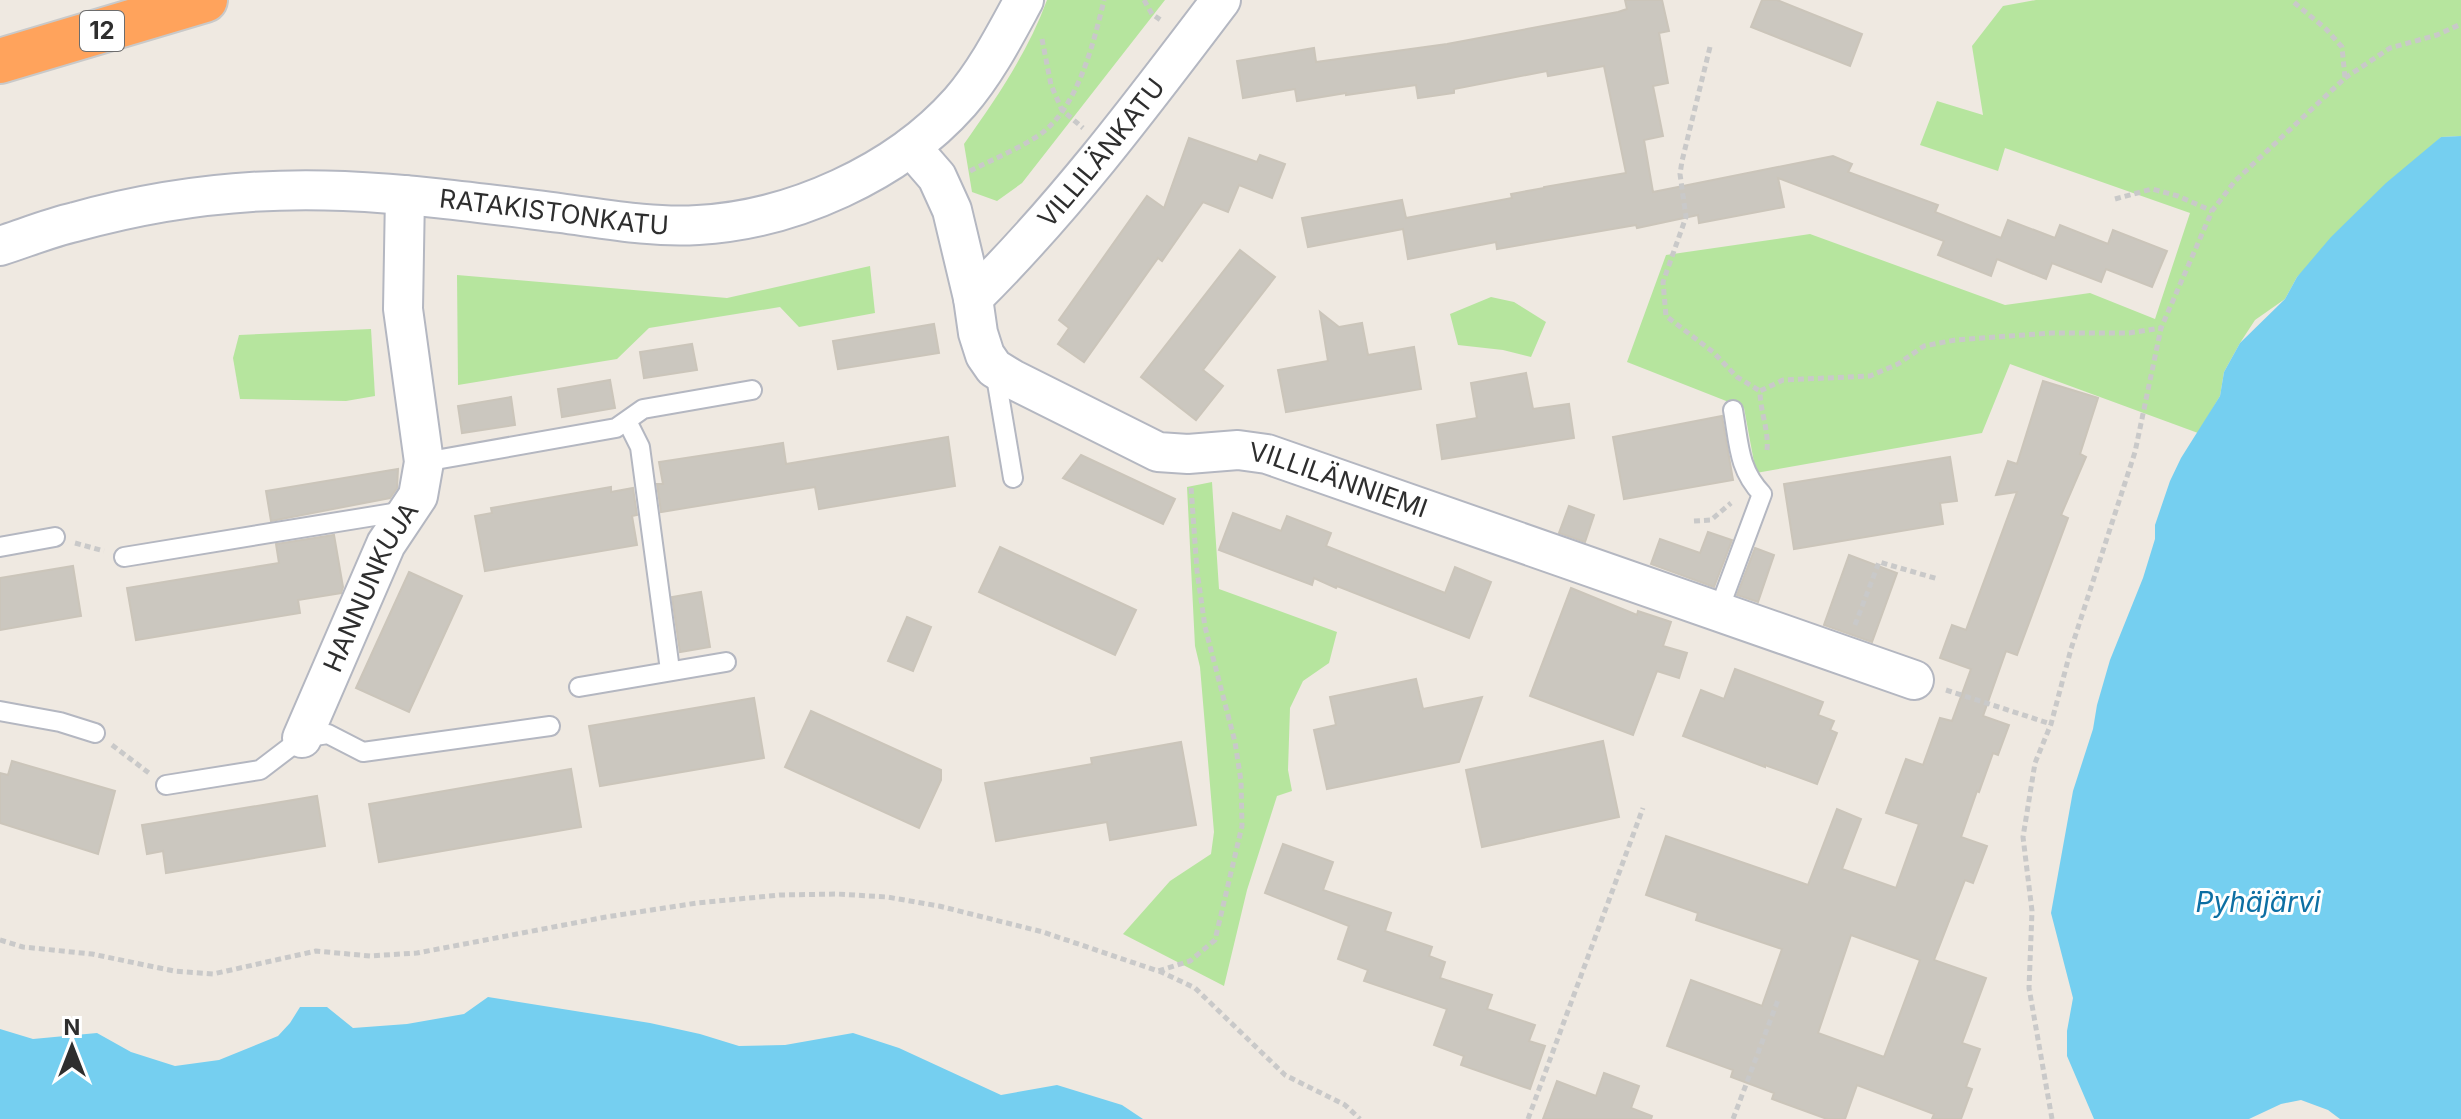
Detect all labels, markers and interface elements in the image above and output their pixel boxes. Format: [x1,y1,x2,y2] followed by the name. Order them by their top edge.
[80,11,124,51] road number: 12
[1031,72,1171,233] street label: VILLILÄNKATU
[438,182,670,241] street label: RATAKISTONKATU
[1247,436,1431,524] street label: VILLILÄNNIEMI
[317,496,425,676] street label: HANNUNKUJA
[2196,885,2322,919] water label: Pyhäjärvi
[32,1007,112,1087] north arrow
[64,1014,80,1040] text: N

